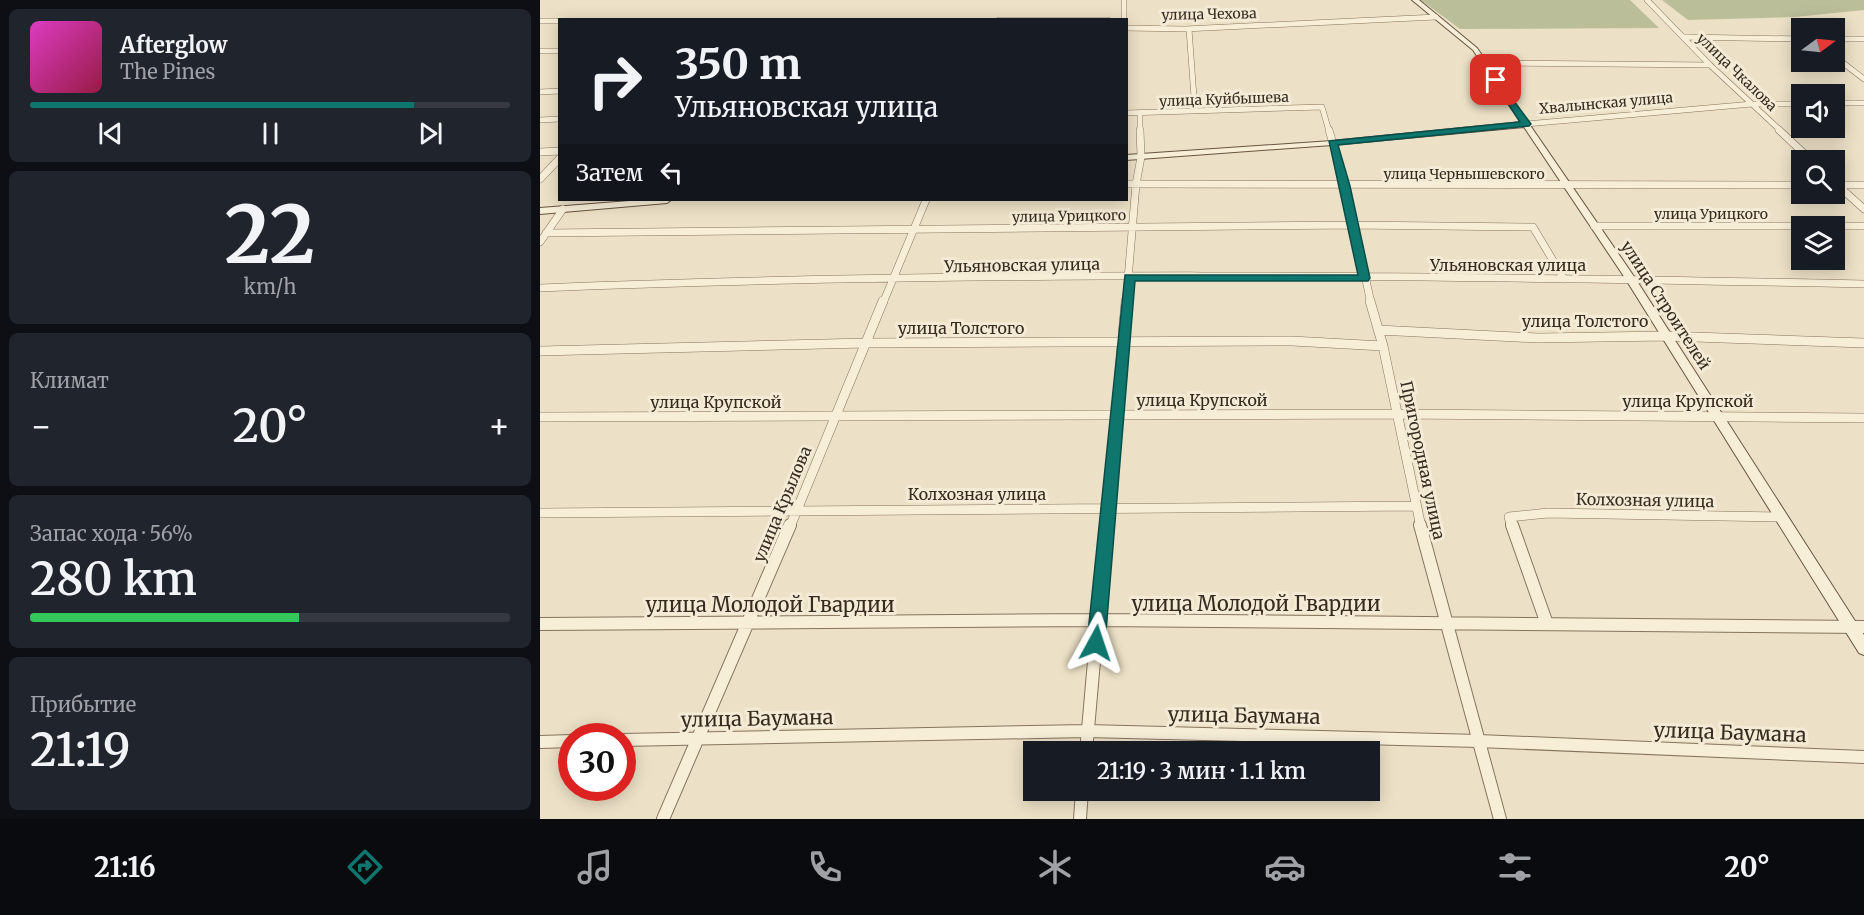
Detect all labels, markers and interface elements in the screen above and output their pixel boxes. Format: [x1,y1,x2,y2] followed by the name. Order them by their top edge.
[1161,4,1257,24] street label: улица Чехова
[1791,18,1845,72] north arrow
[1791,18,1845,270] map controls
[1693,29,1781,115] street label: улица Чкалова
[120,31,227,59] text: Afterglow
[675,38,801,90] text: 350 m
[576,42,654,120] icon: right
[1470,54,1521,105] pin
[120,59,215,84] text: The Pines
[1479,63,1512,96] icon: arrive
[1791,84,1845,138] button: sound
[1159,88,1290,110] street label: улица Куйбышева
[1538,88,1674,118] street label: Хвалынская улица
[675,90,938,124] text: Ульяновская улица
[94,117,127,150] icon: previous
[254,117,287,150] icon: pause
[414,117,447,150] icon: next
[1791,150,1845,204] button: search
[655,156,688,189] icon: left
[576,159,643,187] text: Затем
[1383,165,1545,183] street label: улица Чернышевского
[225,186,315,284] text: 22
[1654,205,1768,223] street label: улица Урицкого
[1012,206,1126,226] street label: улица Урицкого
[1791,216,1845,270] button: layers
[1617,237,1715,373] street label: улица Строителей
[943,254,1101,276] street label: Ульяновская улица
[1429,255,1586,275] street label: Ульяновская улица
[244,274,296,299] text: km/h
[1522,311,1648,331] street label: улица Толстого
[898,318,1024,338] street label: улица Толстого
[30,368,109,393] text: Климат
[1396,379,1450,542] street label: Пригородная улица
[1136,390,1268,410] street label: улица Крупской
[1622,391,1754,411] street label: улица Крупской
[650,392,782,412] street label: улица Крупской
[232,398,308,454] text: 20°
[30,406,52,447] text: −
[488,406,510,447] text: +
[749,443,816,565] street label: улица Крылова
[908,484,1047,504] street label: Колхозная улица
[1576,489,1715,511] street label: Колхозная улица
[30,521,193,546] text: Запас хода · 56%
[30,551,197,607] text: 280 km
[1131,591,1381,616] street label: улица Молодой Гвардии
[645,592,895,617] street label: улица Молодой Гвардии
[1064,611,1128,675] position arrow
[30,692,136,717] text: Прибытие
[1167,701,1321,729] street label: улица Баумана
[680,704,834,732] street label: улица Баумана
[1653,717,1807,747] street label: улица Баумана
[30,722,130,778] text: 21:19
[558,723,636,801] speed limit sign: 30
[1097,757,1306,785] text: 21:19 · 3 мин · 1.1 km
[344,846,386,888] icon: directions
[574,846,616,888] icon: music
[804,846,846,888] icon: phone
[1034,846,1076,888] icon: climate
[1264,846,1306,888] icon: car
[1494,846,1536,888] icon: filters
[94,850,156,884] text: 21:16
[1724,850,1770,884] text: 20°

